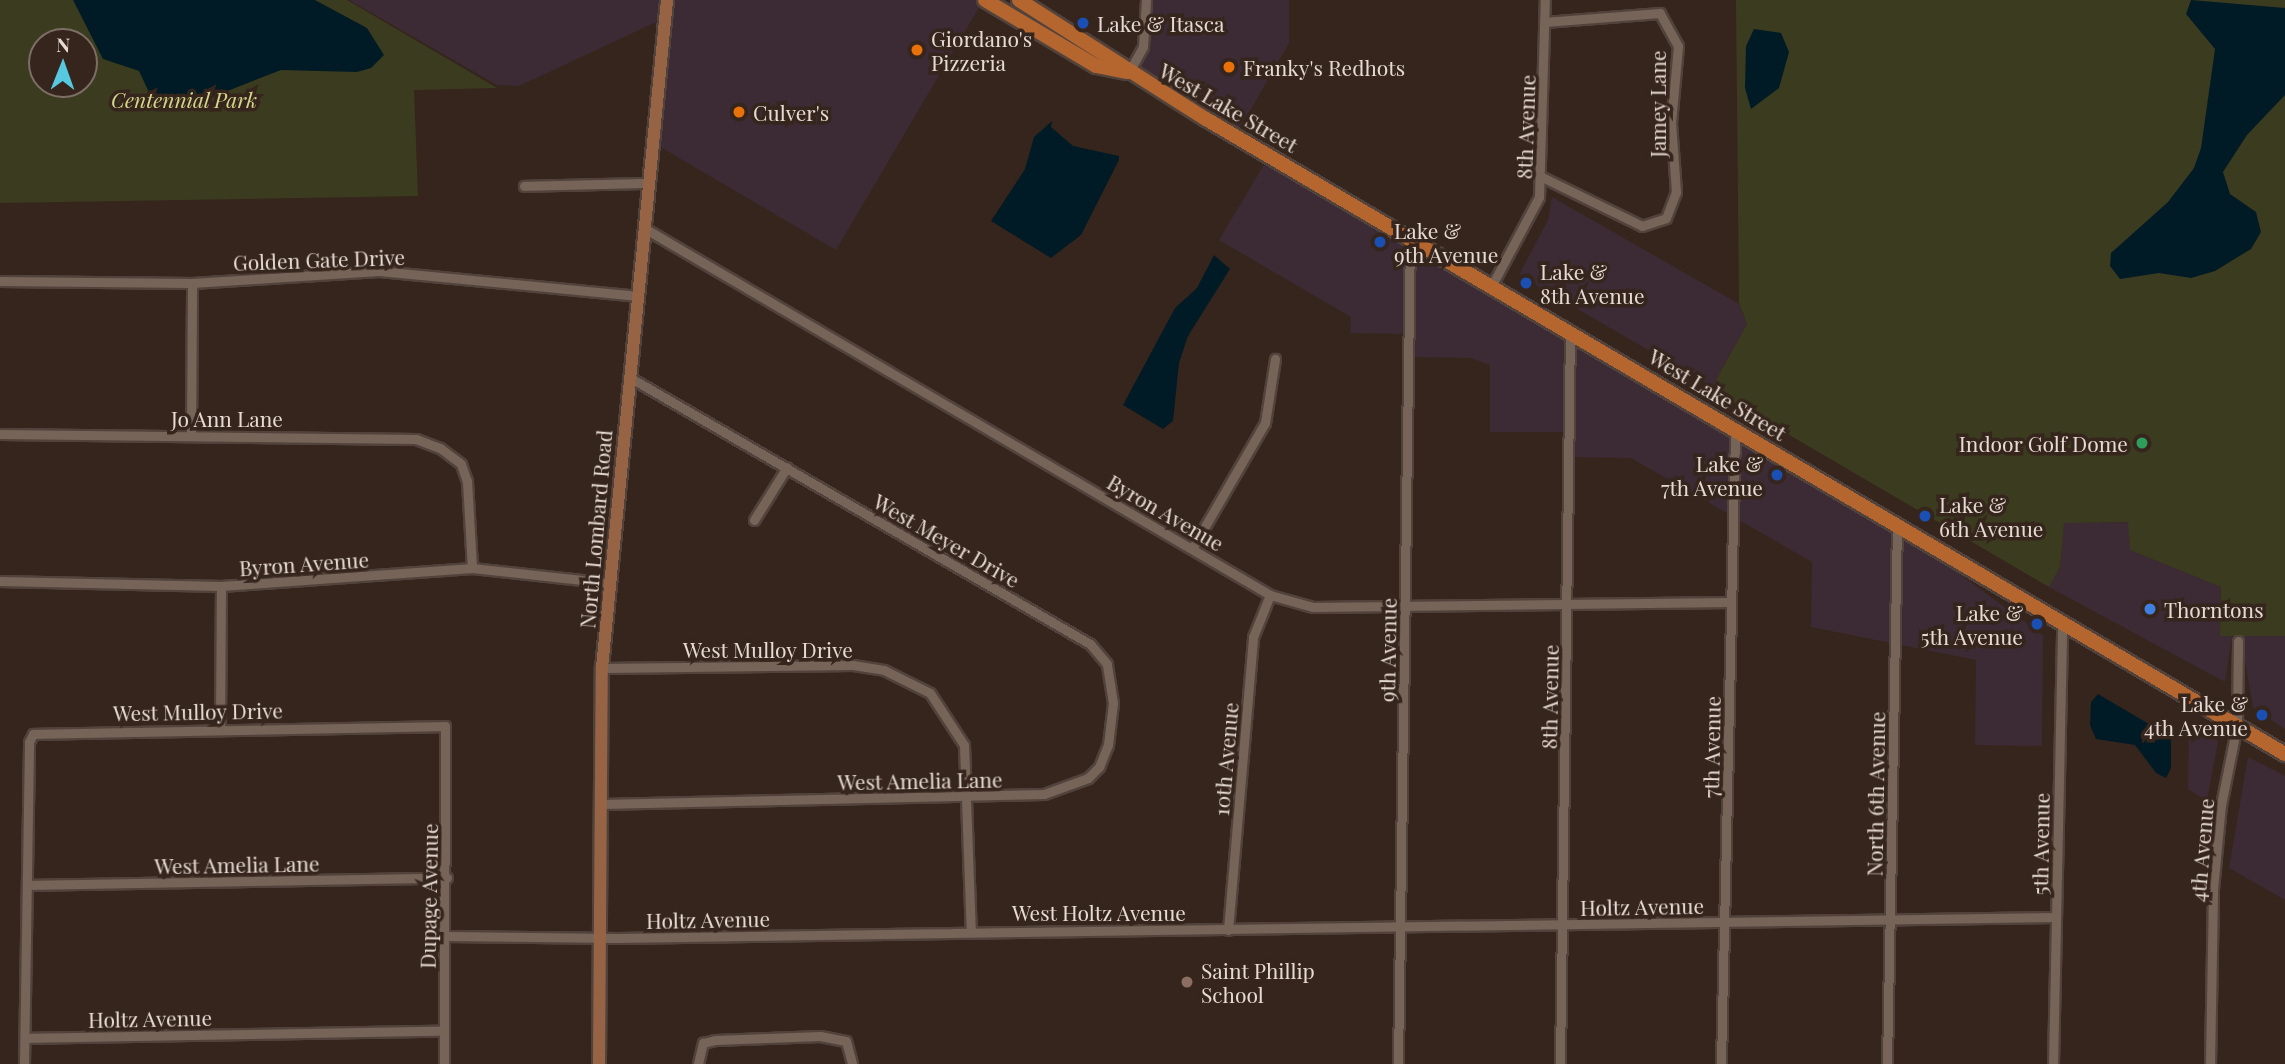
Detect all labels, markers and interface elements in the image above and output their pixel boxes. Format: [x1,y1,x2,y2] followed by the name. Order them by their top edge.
[1097,10,1224,36] place label: Lake & Itasca
[1075,15,1091,31] marker: Lake & Itasca
[931,25,1032,75] place label: Giordano's Pizzeria
[28,28,98,98] north arrow
[56,31,70,57] text: N
[909,42,925,58] marker: Giordano's Pizzeria
[1644,50,1670,158] street label: Jamey Lane
[1243,54,1405,80] place label: Franky's Redhots
[1155,57,1303,157] street label: West Lake Street
[1221,59,1237,75] marker: Franky's Redhots
[1511,74,1539,180] street label: 8th Avenue
[110,86,258,112] park label: Centennial Park
[753,99,829,125] place label: Culver's
[731,104,747,120] marker: Culver's
[1394,217,1499,267] place label: Lake & 9th Avenue
[1372,234,1388,250] marker: Lake & 9th Avenue
[232,243,406,275] street label: Golden Gate Drive
[1540,258,1645,308] place label: Lake & 8th Avenue
[1518,275,1534,291] marker: Lake & 8th Avenue
[1645,343,1791,445] street label: West Lake Street
[171,405,283,431] street label: Jo Ann Lane
[574,429,616,629] street label: North Lombard Road
[1958,430,2128,456] place label: Indoor Golf Dome
[2134,435,2150,451] marker: Indoor Golf Dome
[1660,450,1763,500] place label: Lake & 7th Avenue
[1769,467,1785,483] marker: Lake & 7th Avenue
[1103,468,1229,556] street label: Byron Avenue
[869,488,1025,592] street label: West Meyer Drive
[1939,491,2044,541] place label: Lake & 6th Avenue
[1917,508,1933,524] marker: Lake & 6th Avenue
[238,546,370,580] street label: Byron Avenue
[2164,596,2264,622] place label: Thorntons
[1373,597,1401,703] street label: 9th Avenue
[1920,599,2023,649] place label: Lake & 5th Avenue
[2142,601,2158,617] marker: Thorntons
[2029,616,2045,632] marker: Lake & 5th Avenue
[683,636,853,662] street label: West Mulloy Drive
[1535,644,1563,750] street label: 8th Avenue
[2143,690,2248,740] place label: Lake & 4th Avenue
[1698,695,1724,799] street label: 7th Avenue
[112,697,284,725] street label: West Mulloy Drive
[1207,701,1243,817] street label: 10th Avenue
[2254,707,2270,723] marker: Lake & 4th Avenue
[1861,711,1889,877] street label: North 6th Avenue
[837,766,1003,794] street label: West Amelia Lane
[2027,792,2053,896] street label: 5th Avenue
[2184,797,2218,903] street label: 4th Avenue
[414,823,442,969] street label: Dupage Avenue
[154,850,320,878] street label: West Amelia Lane
[1579,892,1705,920] street label: Holtz Avenue
[1011,899,1187,925] street label: West Holtz Avenue
[645,905,771,933] street label: Holtz Avenue
[1201,957,1315,1007] place label: Saint Phillip School
[1179,974,1195,990] marker: Saint Phillip School
[87,1004,213,1032] street label: Holtz Avenue

